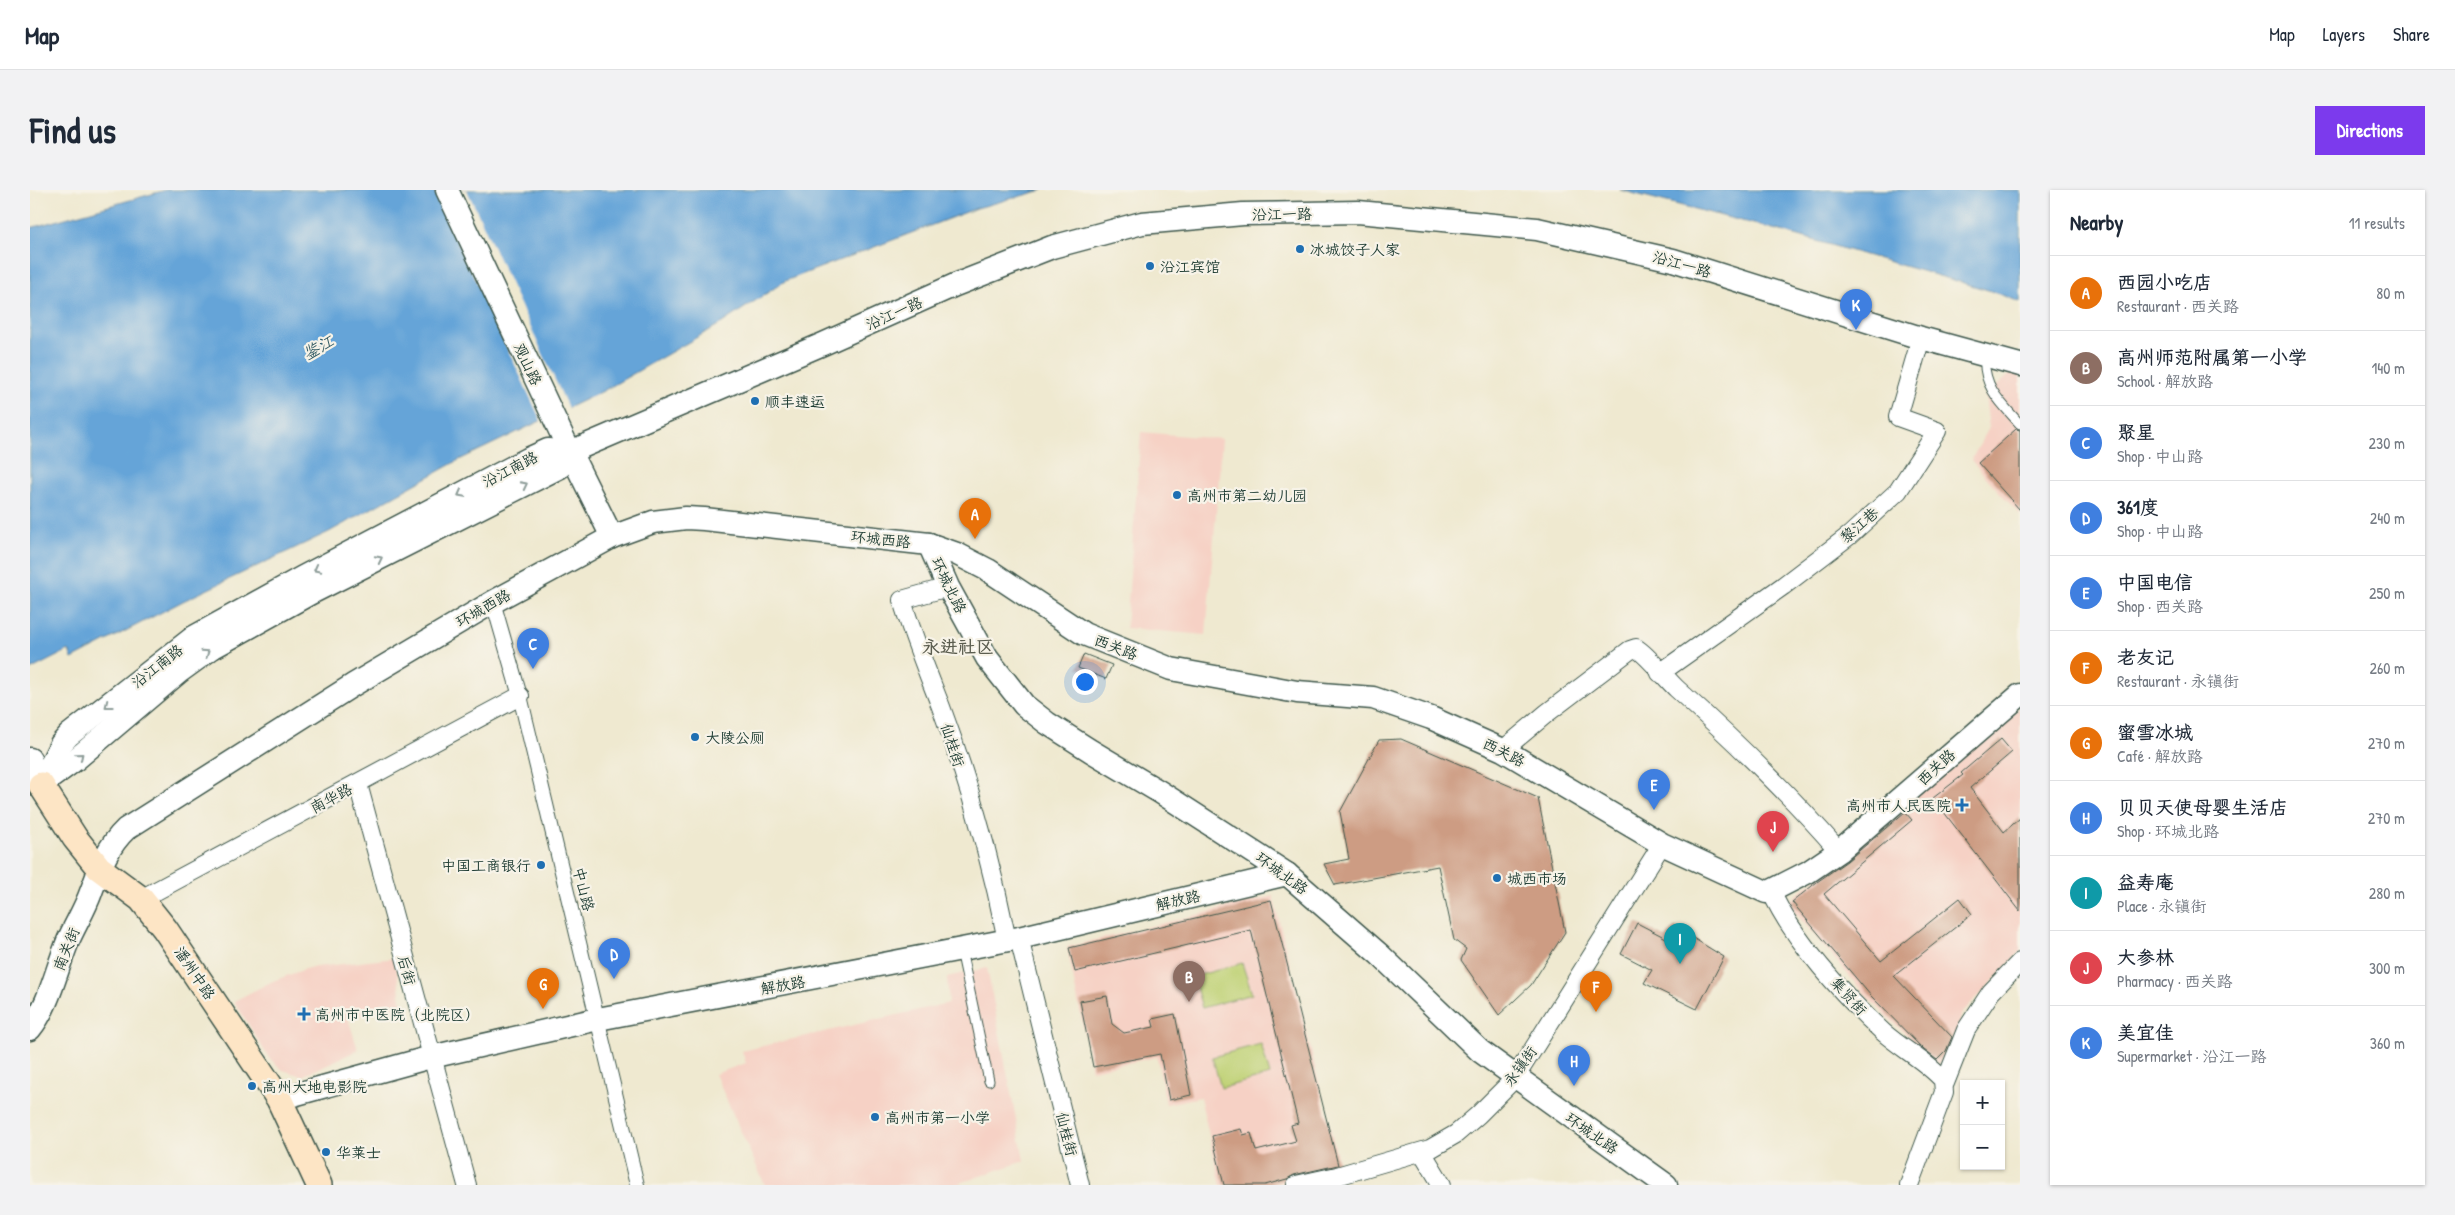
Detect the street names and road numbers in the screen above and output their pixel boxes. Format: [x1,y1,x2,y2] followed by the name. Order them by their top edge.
[1252,203,1312,225] street label: 沿江一路
[1650,246,1714,282] street label: 沿江一路
[862,291,926,335] street label: 沿江一路
[509,339,547,389] street label: 观山路
[478,446,542,492] street label: 沿江南路
[1835,502,1883,548] street label: 黎江巷
[850,525,912,553] street label: 环城西路
[926,553,972,617] street label: 环城北路
[452,584,514,632] street label: 环城西路
[1091,629,1141,665] street label: 西关路
[127,639,187,693] street label: 沿江南路
[936,720,970,770] street label: 仙桂街
[1479,732,1529,772] street label: 西关路
[1912,744,1960,790] street label: 西关路
[306,778,356,818] street label: 南华路
[1252,847,1312,899] street label: 环城北路
[568,865,600,913] street label: 中山路
[1154,885,1202,915] street label: 解放路
[48,924,84,974] street label: 南关街
[170,942,220,1004] street label: 潘州中路
[393,953,421,987] street label: 后街
[759,971,807,999] street label: 解放路
[1826,972,1872,1020] street label: 集贤街
[1498,1042,1542,1090] street label: 永镇街
[1561,1107,1623,1159] street label: 环城北路
[1051,1110,1083,1158] street label: 仙桂街

